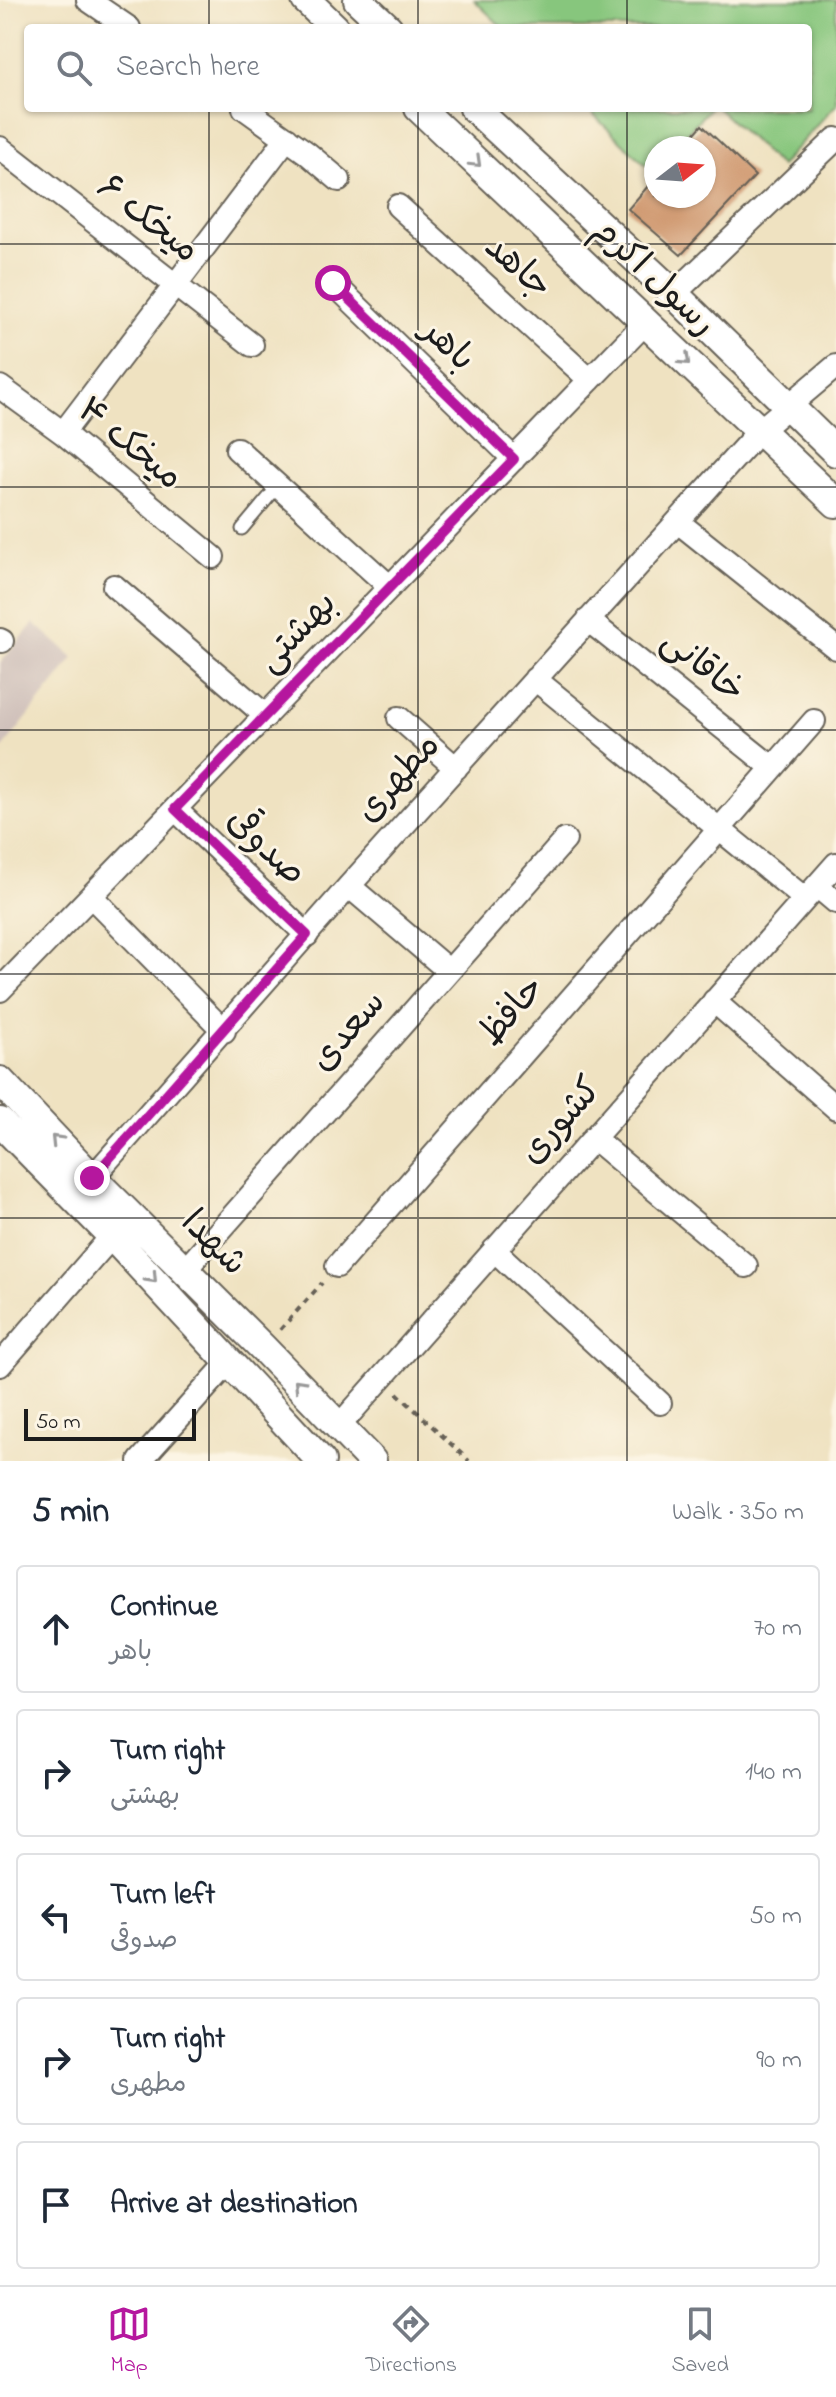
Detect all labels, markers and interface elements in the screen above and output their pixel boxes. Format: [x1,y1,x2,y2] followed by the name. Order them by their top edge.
[24,24,812,112] search box
[52,46,96,90] icon: search
[116,46,260,90] text: Search here
[644,136,716,208] north arrow
[466,152,481,166] one-way arrow
[84,163,210,277] street label: میخک ۶
[579,206,727,350] street label: رسول اکرم
[471,223,563,313] street label: جاهد
[315,265,351,301] route start
[405,305,486,385] street label: باهر
[675,350,690,364] one-way arrow
[64,386,194,504] street label: میخک ۴
[245,580,351,686] street label: بهشتی
[648,617,756,717] street label: خاقانی
[344,722,454,836] street label: مطهری
[213,796,317,900] street label: صدوقی
[467,965,559,1059] street label: حافظ
[298,979,400,1085] street label: سعدی
[508,1066,616,1178] street label: کشوری
[51,1135,66,1149] one-way arrow
[74,1160,110,1196] route end
[167,1198,259,1290] street label: شهدا
[142,1269,156,1284] one-way arrow
[293,1379,308,1393] one-way arrow
[24,1405,196,1441] scale bar
[36,1407,81,1439] text: 50 m
[32,1488,109,1538] text: 5 min
[672,1494,804,1532] text: Walk · 350 m
[110,1586,218,1630] text: Continue
[34,1607,78,1651] icon: ahead
[753,1610,802,1648] text: 70 m
[110,1634,152,1672] text: باهر
[110,1730,225,1774] text: Turn right
[34,1751,78,1795] icon: right
[745,1754,802,1792] text: 140 m
[110,1778,180,1816] text: بهشتی
[110,1874,215,1918] text: Turn left
[34,1895,78,1939] icon: left
[749,1898,802,1936] text: 50 m
[110,1922,178,1960] text: صدوقی
[110,2018,225,2062] text: Turn right
[34,2039,78,2083] icon: right
[756,2042,802,2080] text: 90 m
[110,2066,186,2104] text: مطهری
[34,2183,78,2227] icon: arrive
[110,2183,358,2227] text: Arrive at destination
[107,2302,151,2382] tab: Map
[366,2302,457,2382] tab: Directions
[671,2302,729,2382] tab: Saved

